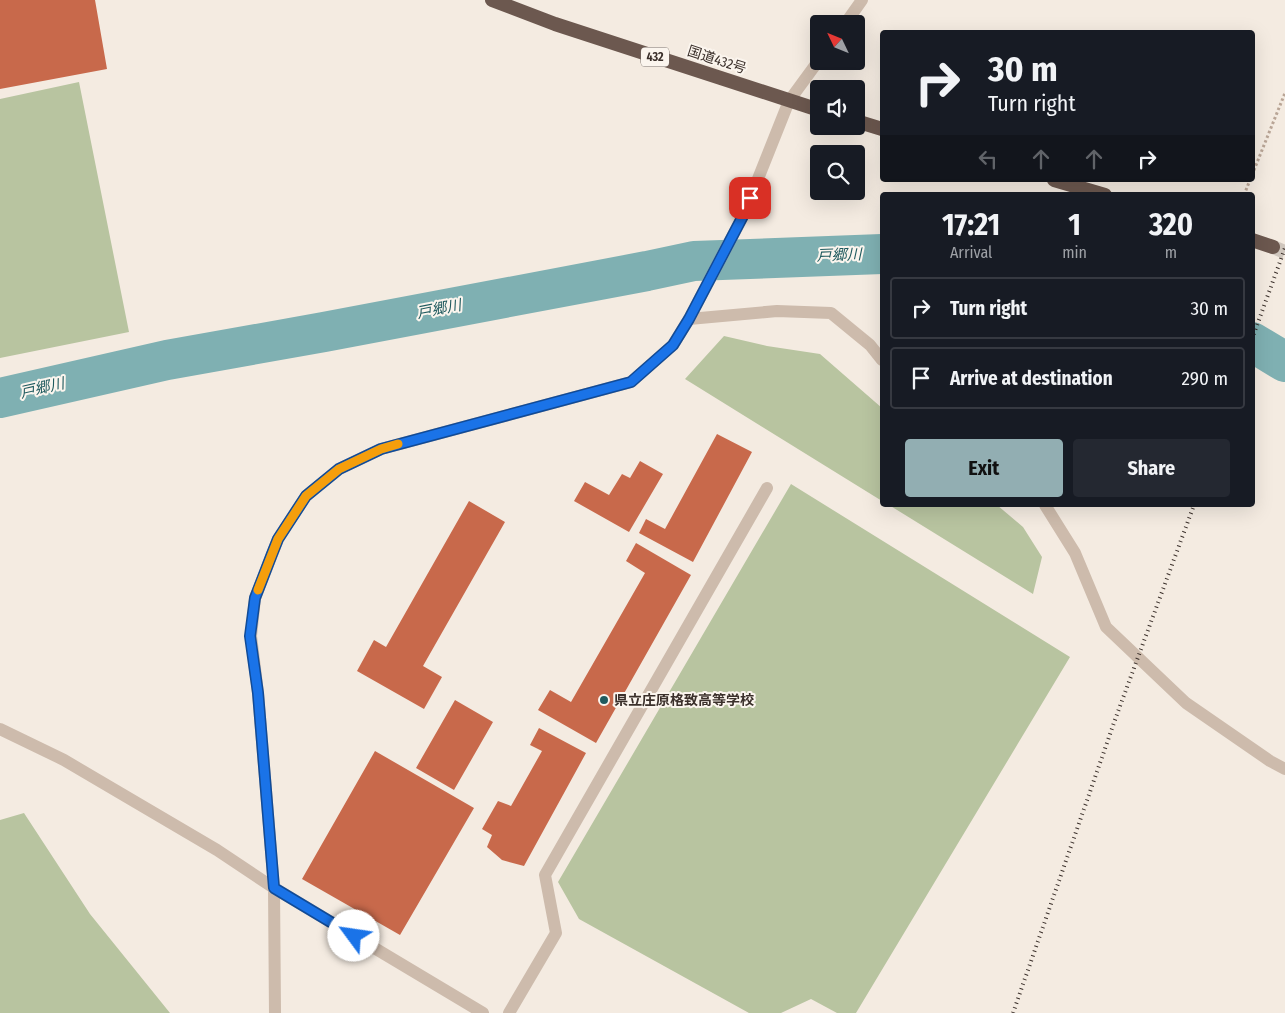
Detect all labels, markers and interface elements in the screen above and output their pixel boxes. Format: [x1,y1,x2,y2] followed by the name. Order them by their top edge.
[810,15,865,70] north arrow
[810,15,865,200] map controls
[685,42,749,78] street label: 国道432号
[641,48,669,66] road number: 432
[988,48,1058,90] text: 30 m
[905,50,970,115] icon: right
[810,80,865,135] button: sound
[988,90,1076,117] text: Turn right
[810,145,865,200] button: search
[974,145,1002,173] icon: left
[1027,145,1055,173] icon: ahead
[1080,145,1108,173] icon: ahead
[1133,145,1161,173] icon: right
[729,177,771,219] pin
[736,184,764,212] icon: arrive
[942,207,1000,243] text: 17:21
[1068,207,1081,243] text: 1
[1149,207,1193,243] text: 320
[950,243,992,262] text: Arrival
[1062,243,1087,262] text: min
[1165,243,1177,262] text: m
[816,245,864,265] water label: 戸郷川
[907,294,935,322] icon: right
[415,295,465,322] water label: 戸郷川
[950,297,1027,320] text: Turn right
[1190,297,1228,320] text: 30 m
[907,364,935,392] icon: arrive
[950,367,1113,390] text: Arrive at destination
[1182,367,1228,390] text: 290 m
[18,374,68,402] water label: 戸郷川
[905,439,1063,497] button: Exit
[1073,439,1230,497] button: Share
[614,692,754,709] place label: 県立庄原格致高等学校
[598,694,610,706] marker: 県立庄原格致高等学校
[327,909,379,961] position arrow

